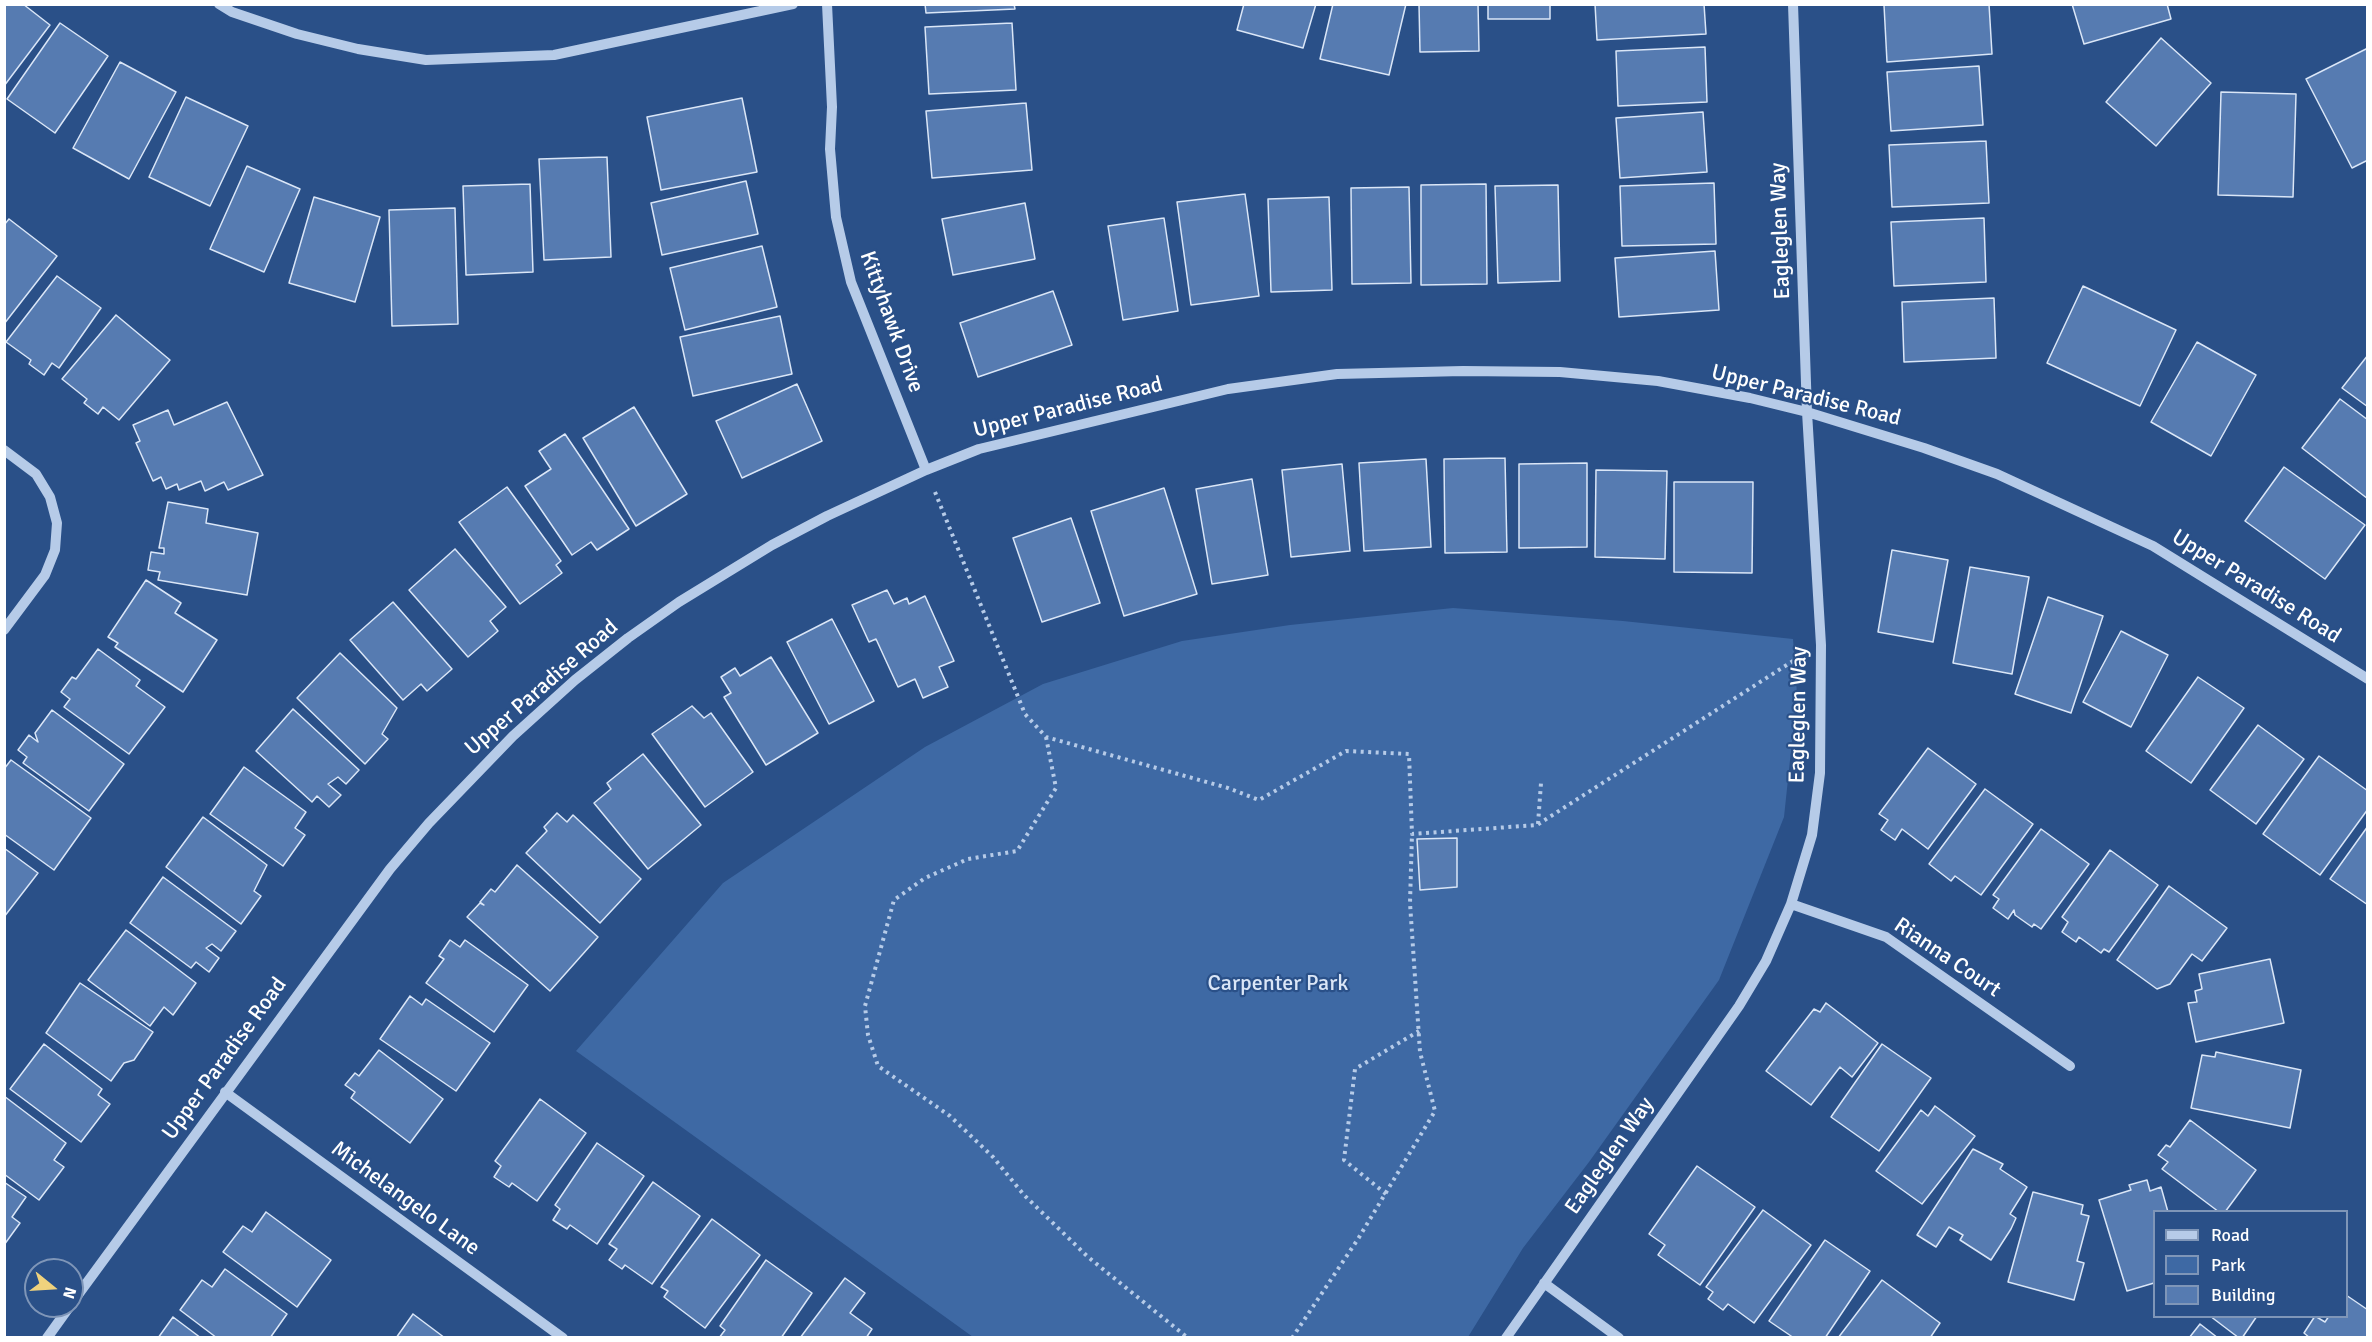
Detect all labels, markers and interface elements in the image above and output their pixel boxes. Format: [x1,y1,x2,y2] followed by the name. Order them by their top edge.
[1765,162,1797,300] street label: Eagleglen Way
[853,248,929,396] street label: Kittyhawk Drive
[1709,360,1903,432] street label: Upper Paradise Road
[971,372,1165,444] street label: Upper Paradise Road
[2167,524,2345,650] street label: Upper Paradise Road
[460,614,624,762] street label: Upper Paradise Road
[1785,646,1813,784] street label: Eagleglen Way
[1889,913,2005,1003] street label: Rianna Court
[1208,971,1348,997] park label: Carpenter Park
[157,973,293,1145] street label: Upper Paradise Road
[1560,1092,1660,1220] street label: Eagleglen Way
[326,1136,484,1262] street label: Michelangelo Lane
[2153,1210,2348,1318] legend
[2211,1224,2250,1246] text: Road
[2211,1254,2246,1276] text: Park
[24,1258,84,1318] north arrow
[2211,1284,2275,1306] text: Building
[58,1285,80,1301] text: N

